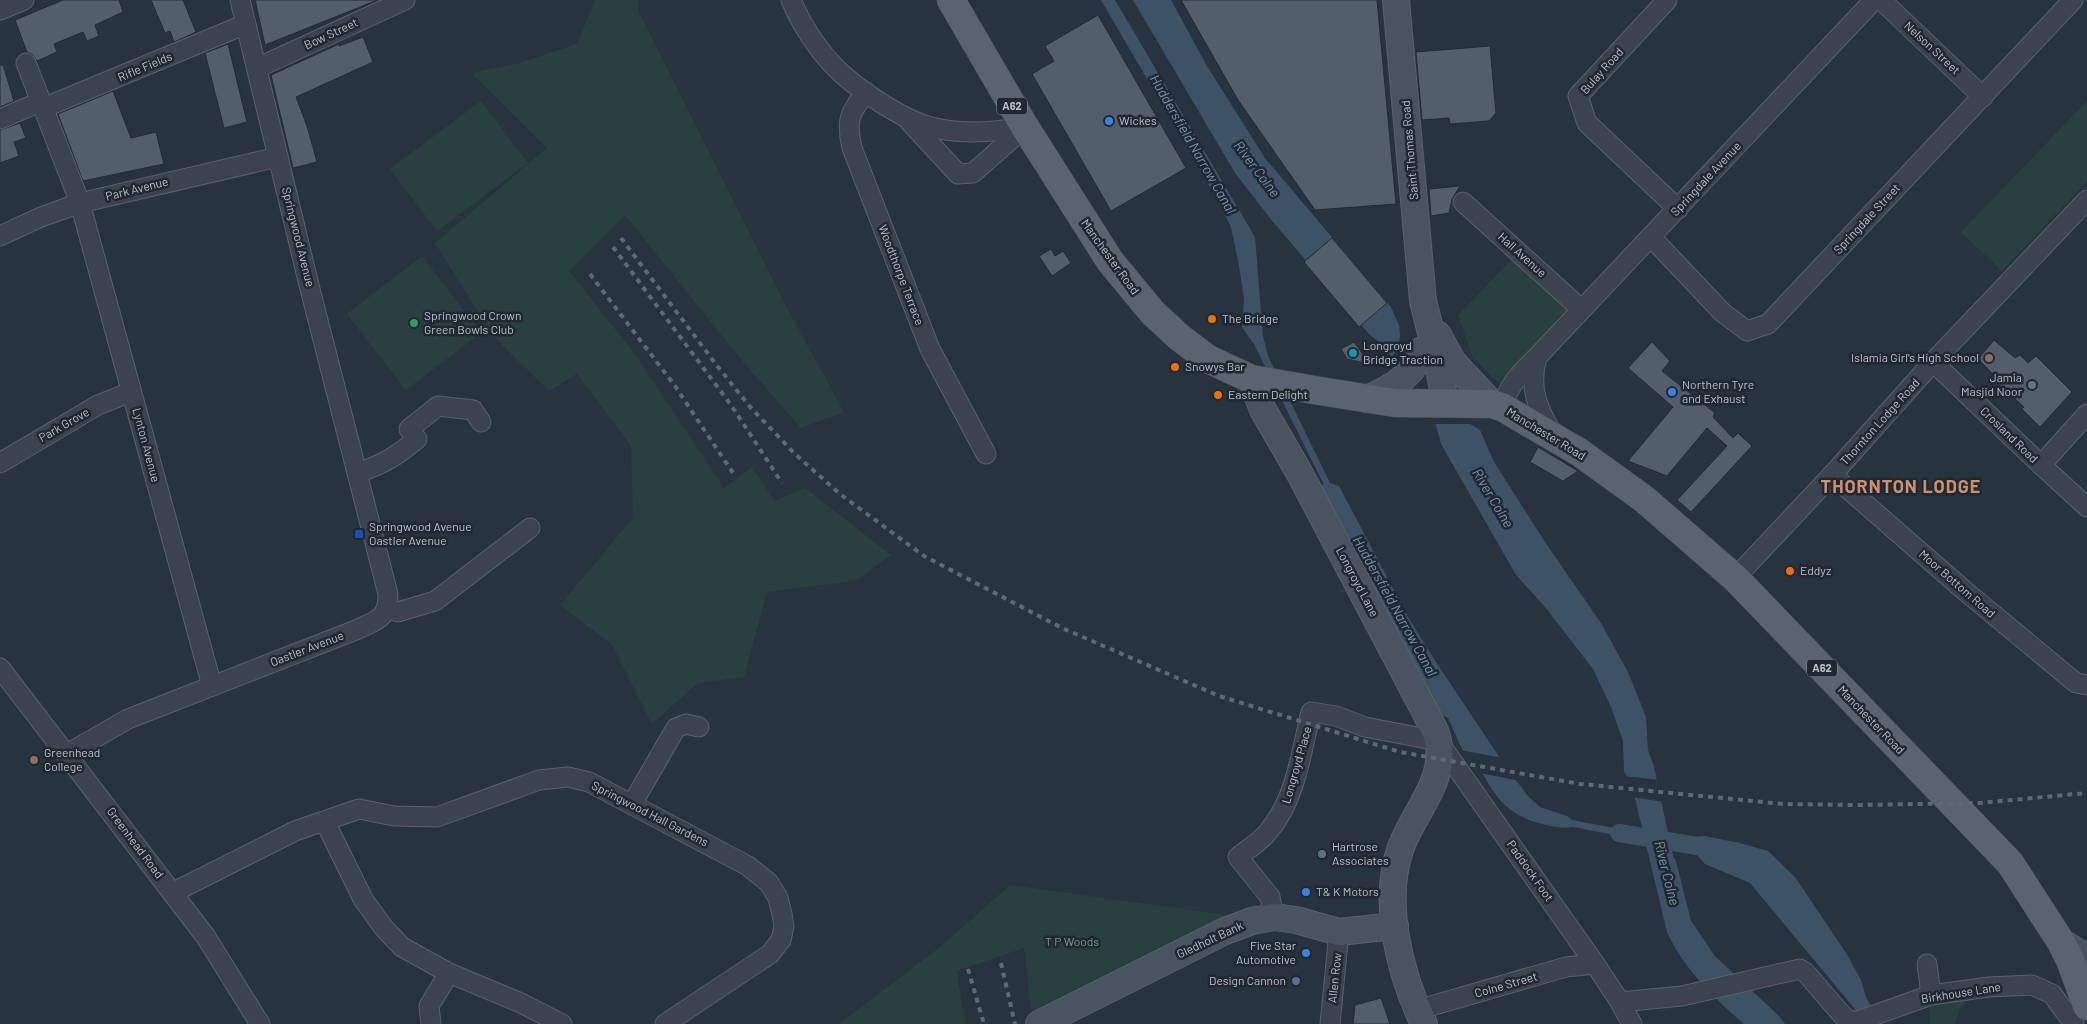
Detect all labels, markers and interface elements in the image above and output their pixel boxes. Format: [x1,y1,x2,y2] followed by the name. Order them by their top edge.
[301,15,360,52] street label: Bow Street
[1902,18,1963,77] street label: Nelson Street
[1577,44,1626,96] street label: Bulay Road
[115,48,174,84] street label: Rifle Fields
[1147,71,1240,216] water label: Huddersfield Narrow Canal
[997,98,1027,114] road number: A62
[1398,100,1420,200] street label: Saint Thomas Road
[1119,113,1157,127] place label: Wickes
[1103,115,1115,127] marker: Wickes
[1231,137,1284,200] water label: River Colne
[1667,138,1743,218] street label: Springdale Avenue
[104,173,170,203] street label: Park Avenue
[1830,180,1902,256] street label: Springdale Street
[280,185,318,288] street label: Springwood Avenue
[1079,216,1143,297] street label: Manchester Road
[876,222,928,327] street label: Woodthorpe Terrace
[1496,229,1550,280] street label: Hall Avenue
[424,308,521,336] place label: Springwood Crown Green Bowls Club
[1222,311,1278,325] place label: The Bridge
[1206,313,1218,325] marker: The Bridge
[408,317,420,329] marker: Springwood Crown Green Bowls Club
[1363,338,1443,366] place label: Longroyd Bridge Traction
[1347,347,1359,359] marker: Longroyd Bridge Traction
[1851,350,1979,364] place label: Islamia Girl's High School
[1983,352,1995,364] marker: Islamia Girl's High School
[1185,359,1245,373] place label: Snowys Bar
[1169,361,1181,373] marker: Snowys Bar
[1961,370,2023,398] place label: Jamia Masjid Noor
[1837,375,1922,468] street label: Thornton Lodge Road
[1682,377,1754,405] place label: Northern Tyre and Exhaust
[2026,379,2038,391] marker: Jamia Masjid Noor
[1666,386,1678,398] marker: Northern Tyre and Exhaust
[1228,387,1308,401] place label: Eastern Delight
[1212,389,1224,401] marker: Eastern Delight
[1978,403,2041,465] street label: Crosland Road
[36,404,91,444] street label: Park Grove
[1504,404,1589,462] street label: Manchester Road
[130,406,164,483] street label: Lynton Avenue
[1469,465,1518,530] water label: River Colne
[1821,475,1981,497] district label: THORNTON LODGE
[369,519,472,547] place label: Springwood Avenue Oastler Avenue
[353,528,365,540] marker: Springwood Avenue Oastler Avenue
[1350,533,1441,679] water label: Huddersfield Narrow Canal
[1334,544,1382,619] street label: Longroyd Lane
[1917,546,1999,620] street label: Moor Bottom Road
[1800,563,1831,577] place label: Eddyz
[1784,565,1796,577] marker: Eddyz
[268,628,345,669] street label: Oastler Avenue
[1807,660,1837,676] road number: A62
[1836,682,1908,756] street label: Manchester Road
[1278,724,1314,805] street label: Longroyd Place
[44,745,100,773] place label: Greenhead College
[28,754,40,766] marker: Greenhead College
[590,778,711,849] street label: Springwood Hall Gardens
[105,804,167,881] street label: Greenhead Road
[1505,837,1557,904] street label: Paddock Foot
[1332,839,1389,867] place label: Hartrose Associates
[1651,839,1684,907] water label: River Colne
[1316,848,1328,860] marker: Hartrose Associates
[1316,884,1379,898] place label: T& K Motors
[1300,886,1312,898] marker: T& K Motors
[1174,918,1245,961] street label: Gledholt Bank
[1045,934,1099,948] park label: T P Woods
[1236,938,1297,966] place label: Five Star Automotive
[1300,947,1312,959] marker: Five Star Automotive
[1324,952,1344,1004] street label: Allen Row
[1473,968,1539,1000] street label: Colne Street
[1209,973,1286,987] place label: Design Cannon
[1290,975,1302,987] marker: Design Cannon
[1920,979,2002,1005] street label: Birkhouse Lane

